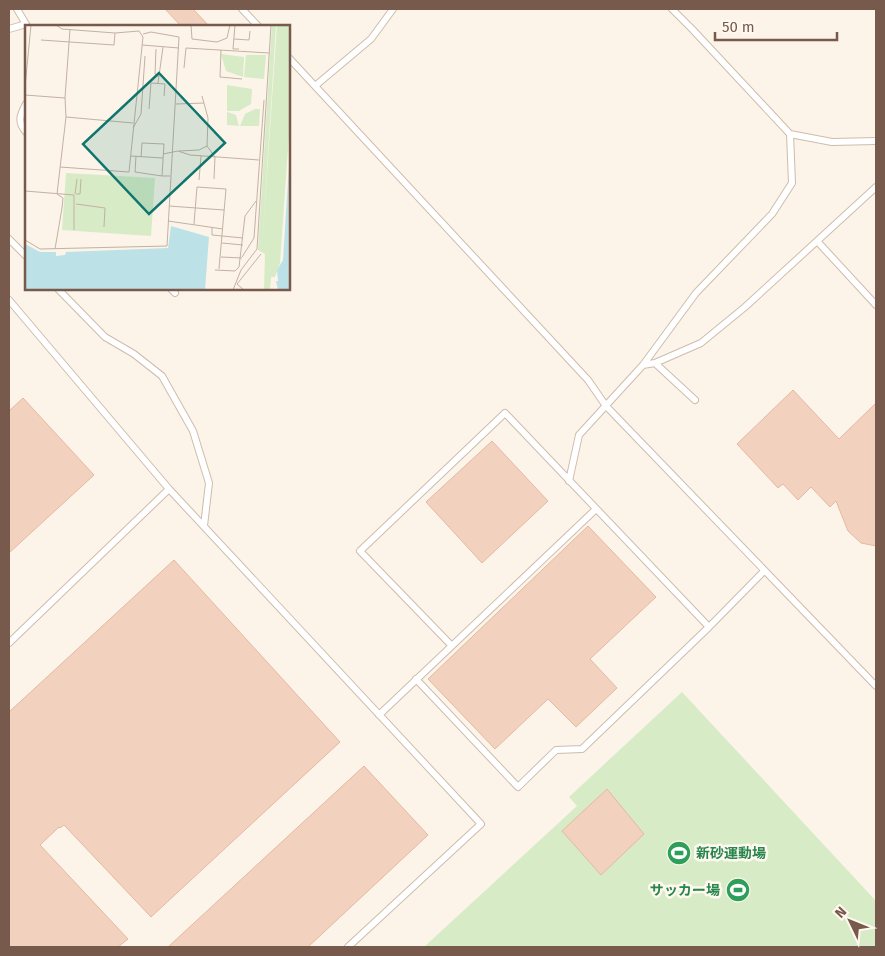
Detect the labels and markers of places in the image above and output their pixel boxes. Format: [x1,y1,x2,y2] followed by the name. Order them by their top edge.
[666,840,692,866] sports icon: 新砂運動場
[696,845,766,862] place label: 新砂運動場
[725,877,751,903] sports icon: サッカー場
[650,882,720,899] place label: サッカー場

